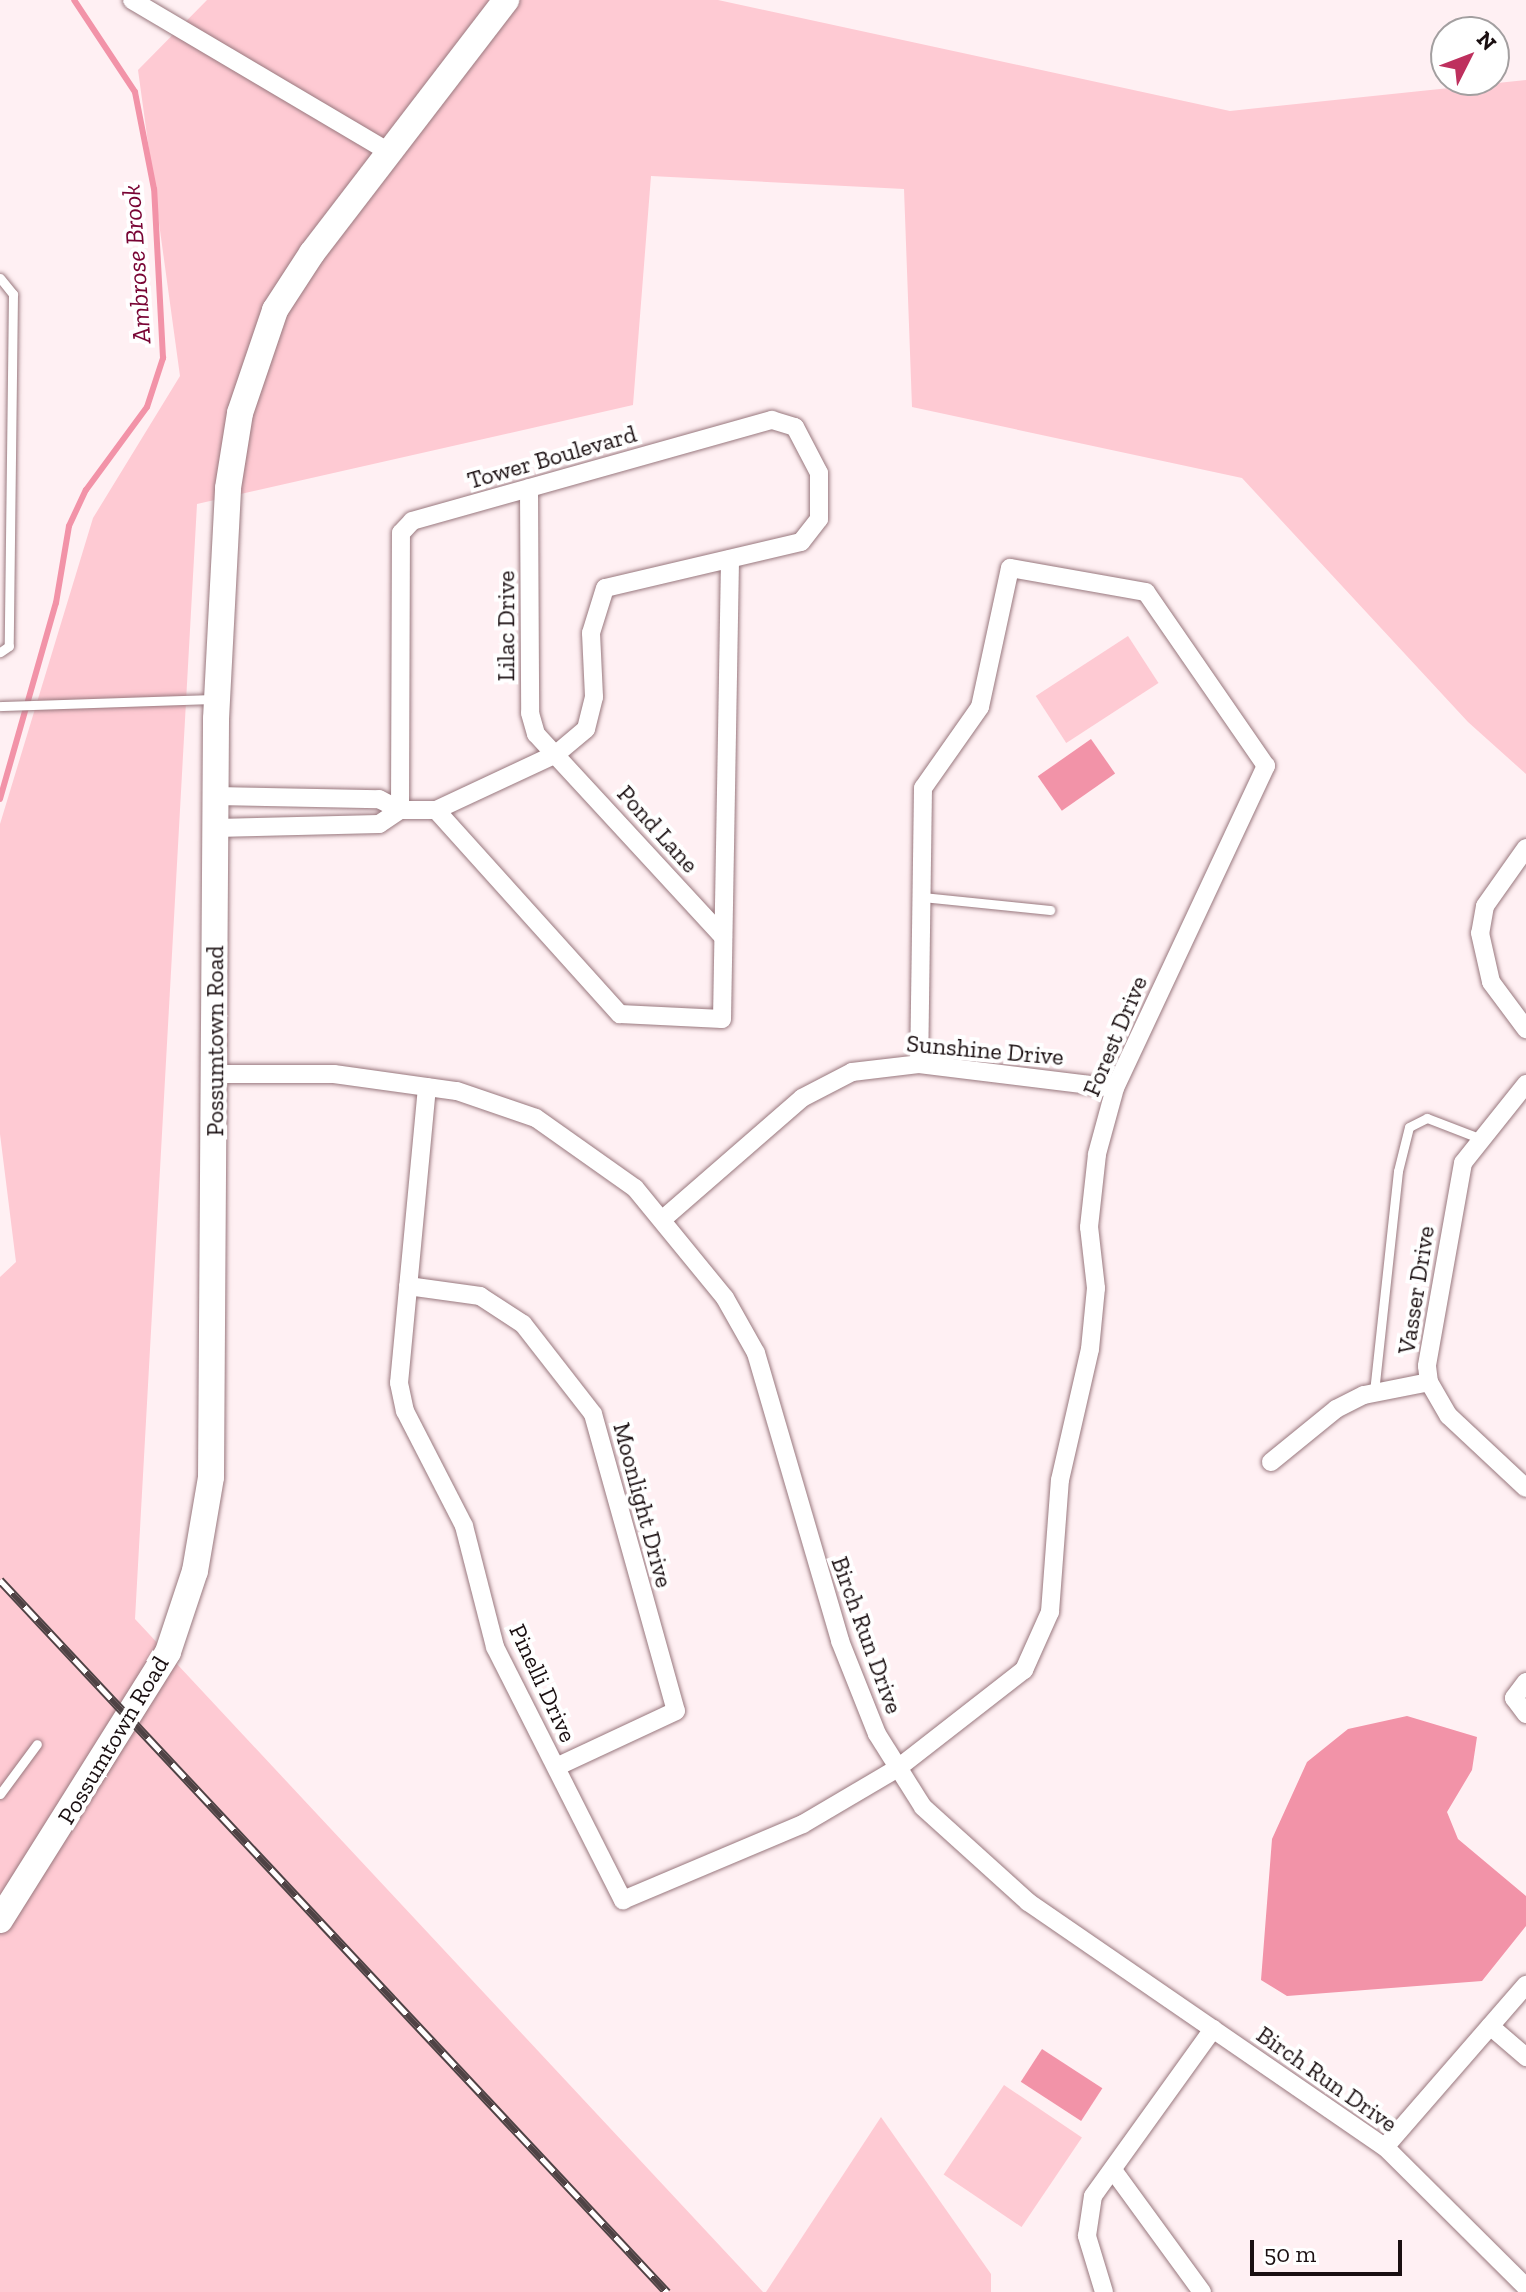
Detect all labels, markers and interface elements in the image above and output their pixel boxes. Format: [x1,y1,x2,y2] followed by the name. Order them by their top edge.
[1430,16,1510,96] north arrow
[1471,26,1502,56] text: N
[116,183,158,345] water label: Ambrose Brook
[464,419,640,495] street label: Tower Boulevard
[492,571,520,681] street label: Lilac Drive
[611,779,705,879] street label: Pond Lane
[201,946,229,1136] street label: Possumtown Road
[1077,971,1153,1101] street label: Forest Drive
[905,1029,1065,1071] street label: Sunshine Drive
[1392,1224,1440,1356] street label: Vasser Drive
[607,1419,679,1591] street label: Moonlight Drive
[825,1552,909,1718] street label: Birch Run Drive
[503,1619,583,1747] street label: Pinelli Drive
[51,1651,175,1829] street label: Possumtown Road
[1251,2020,1403,2138] street label: Birch Run Drive
[1254,2224,1406,2274] scale bar
[1264,2239,1316,2268] text: 50 m

